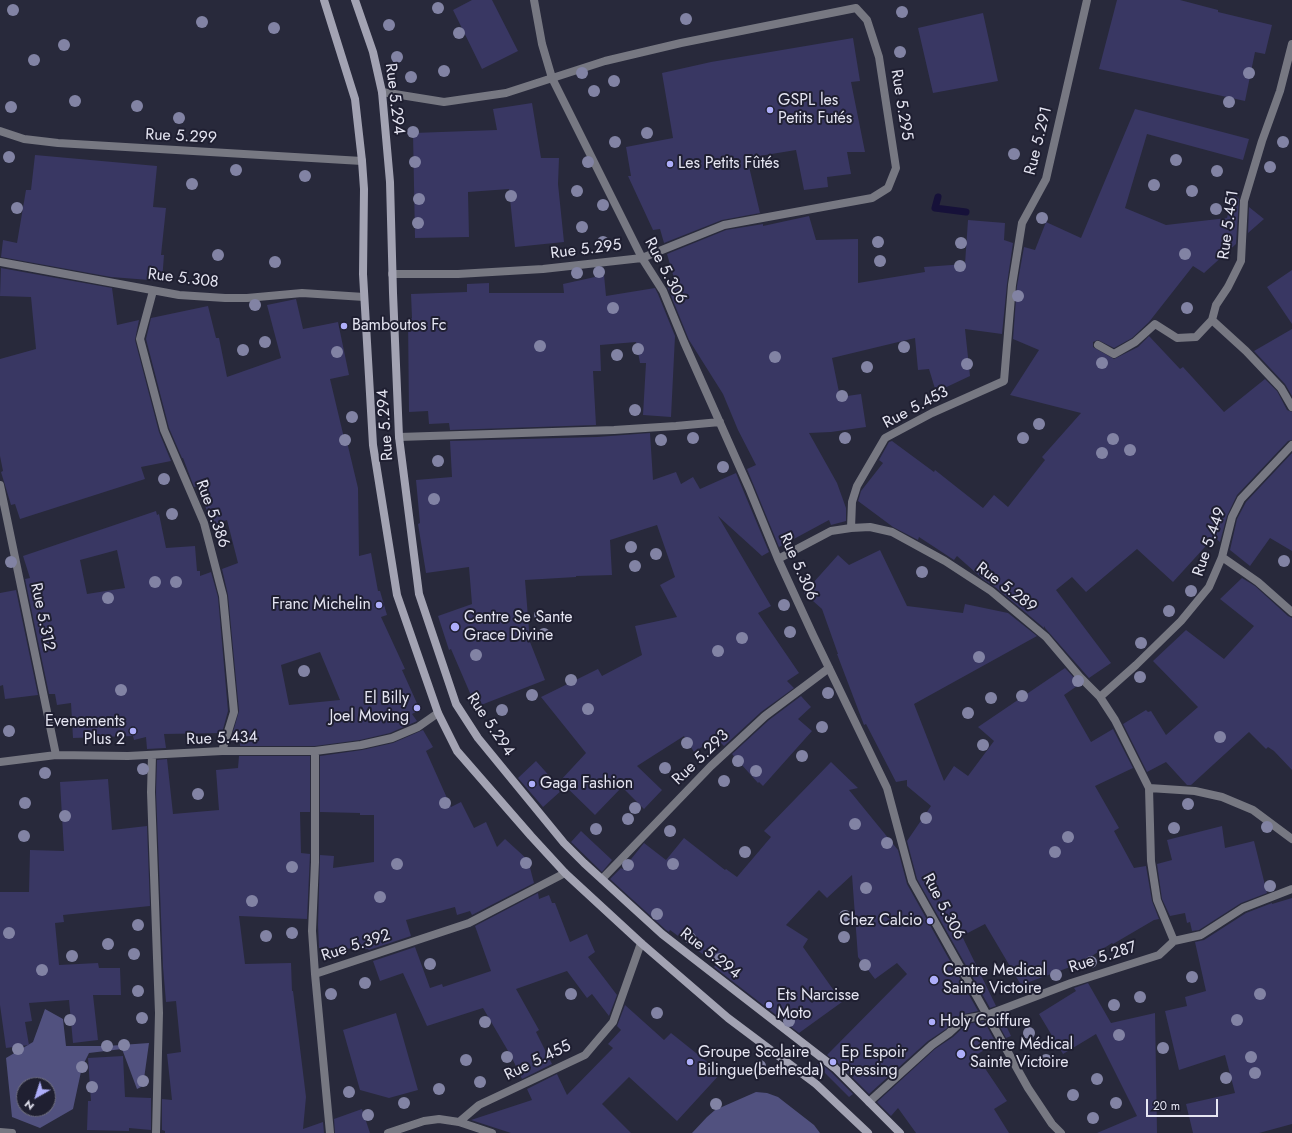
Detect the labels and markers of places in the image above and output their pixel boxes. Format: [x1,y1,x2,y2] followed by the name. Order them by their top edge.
[778,91,852,129] place label: GSPL les Petits Futés
[765,105,775,115] marker: GSPL les Petits Futés
[678,154,779,174] place label: Les Petits Fûtés
[665,159,675,169] marker: Les Petits Fûtés
[352,316,446,336] place label: Bamboutos Fc
[339,321,349,331] marker: Bamboutos Fc
[272,595,371,615] place label: Franc Michelin
[374,600,384,610] marker: Franc Michelin
[464,608,572,646] place label: Centre Se Sante Grace Divine
[449,621,461,633] marker: Centre Se Sante Grace Divine
[330,689,409,727] place label: El Billy Joel Moving
[412,703,422,713] marker: El Billy Joel Moving
[45,712,125,750] place label: Evenements Plus 2
[128,726,138,736] marker: Evenements Plus 2
[540,774,633,794] place label: Gaga Fashion
[527,779,537,789] marker: Gaga Fashion
[840,911,922,931] place label: Chez Calcio
[925,916,935,926] marker: Chez Calcio
[943,961,1046,999] place label: Centre Medical Sainte Victoire
[928,974,940,986] marker: Centre Medical Sainte Victoire
[777,986,859,1024] place label: Ets Narcisse Moto
[764,1000,774,1010] marker: Ets Narcisse Moto
[940,1012,1031,1032] place label: Holy Coiffure
[927,1017,937,1027] marker: Holy Coiffure
[970,1035,1073,1073] place label: Centre Médical Sainte Victoire
[698,1043,824,1081] place label: Groupe Scolaire Bilingue(bethesda)
[841,1043,906,1081] place label: Ep Espoir Pressing
[955,1048,967,1060] marker: Centre Médical Sainte Victoire
[685,1057,695,1067] marker: Groupe Scolaire Bilingue(bethesda)
[828,1057,838,1067] marker: Ep Espoir Pressing

